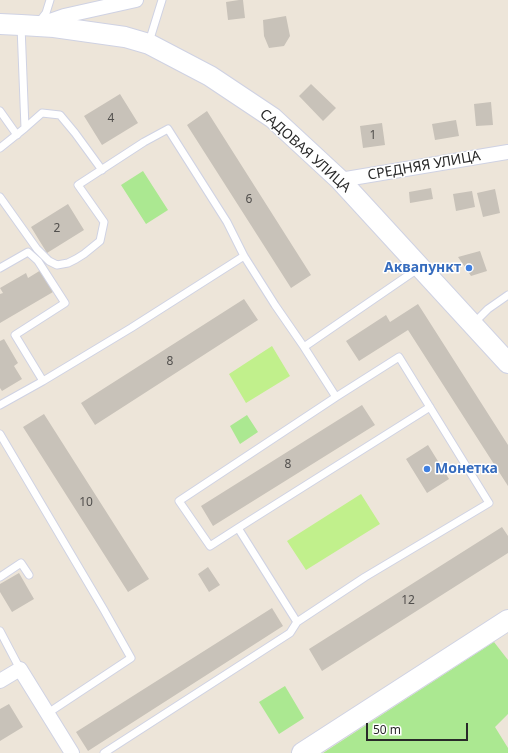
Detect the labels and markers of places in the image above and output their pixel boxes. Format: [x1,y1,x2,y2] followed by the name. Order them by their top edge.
[384,260,461,276] place label: Аквапункт
[464,263,474,273] marker: Аквапункт
[435,461,498,477] place label: Монетка
[422,464,432,474] marker: Монетка

